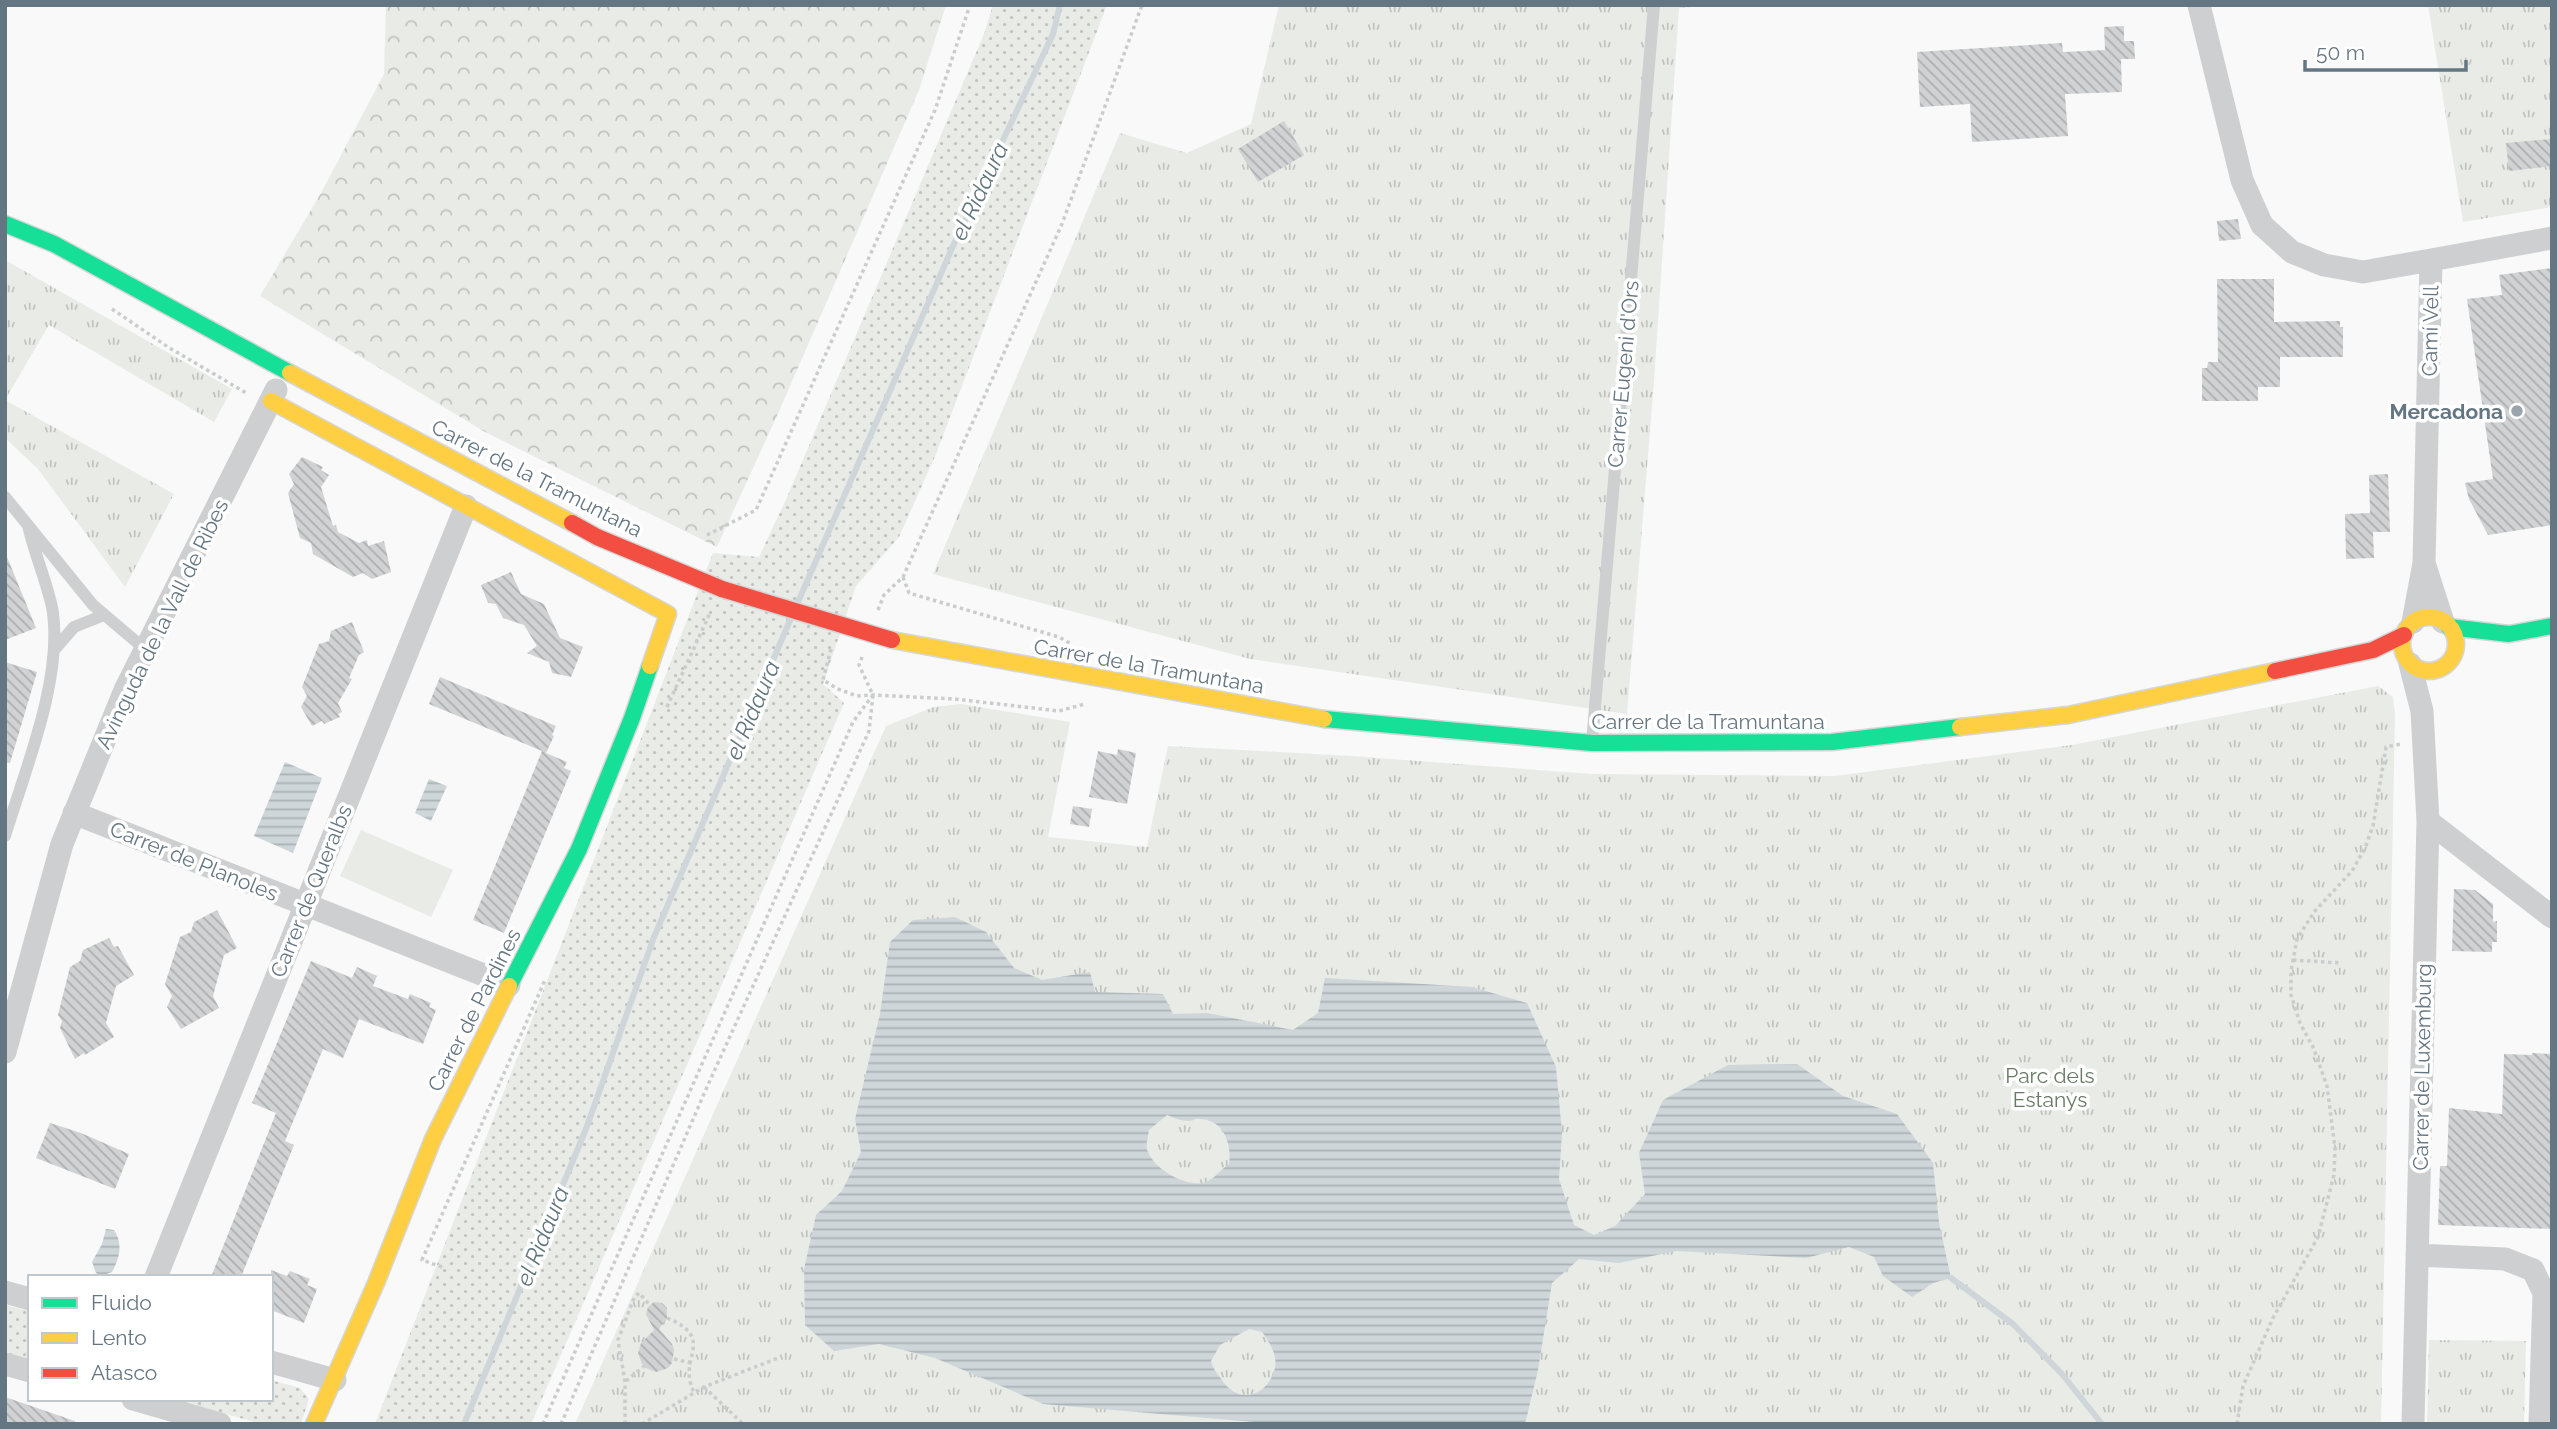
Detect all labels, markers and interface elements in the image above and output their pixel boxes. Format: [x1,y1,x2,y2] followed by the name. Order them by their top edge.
[2305,28,2466,72] scale bar
[2316,40,2365,65] text: 50 m
[945,138,1013,244] water label: el Ridaura
[1602,279,1644,469] street label: Carrer Eugeni d'Ors
[2417,285,2443,377] street label: Camí Vell
[2390,399,2503,424] place label: Mercadona
[2509,403,2525,419] marker: Mercadona
[427,414,647,542] street label: Carrer de la Tramuntana
[91,495,233,753] street label: Avinguda de la Vall de Ribes
[1032,633,1266,699] street label: Carrer de la Tramuntana
[719,656,785,763] water label: el Ridaura
[1591,709,1825,734] street label: Carrer de la Tramuntana
[265,801,357,981] street label: Carrer de Queralbs
[106,816,282,906] street label: Carrer de Planoles
[422,924,526,1096] street label: Carrer de Pardines
[2408,963,2436,1171] street label: Carrer de Luxemburg
[2005,1063,2095,1112] park label: Parc dels Estanys
[510,1182,574,1290] water label: el Ridaura
[28,1275,273,1401] legend
[91,1290,152,1315] text: Fluido
[91,1325,147,1350] text: Lento
[91,1360,157,1385] text: Atasco

